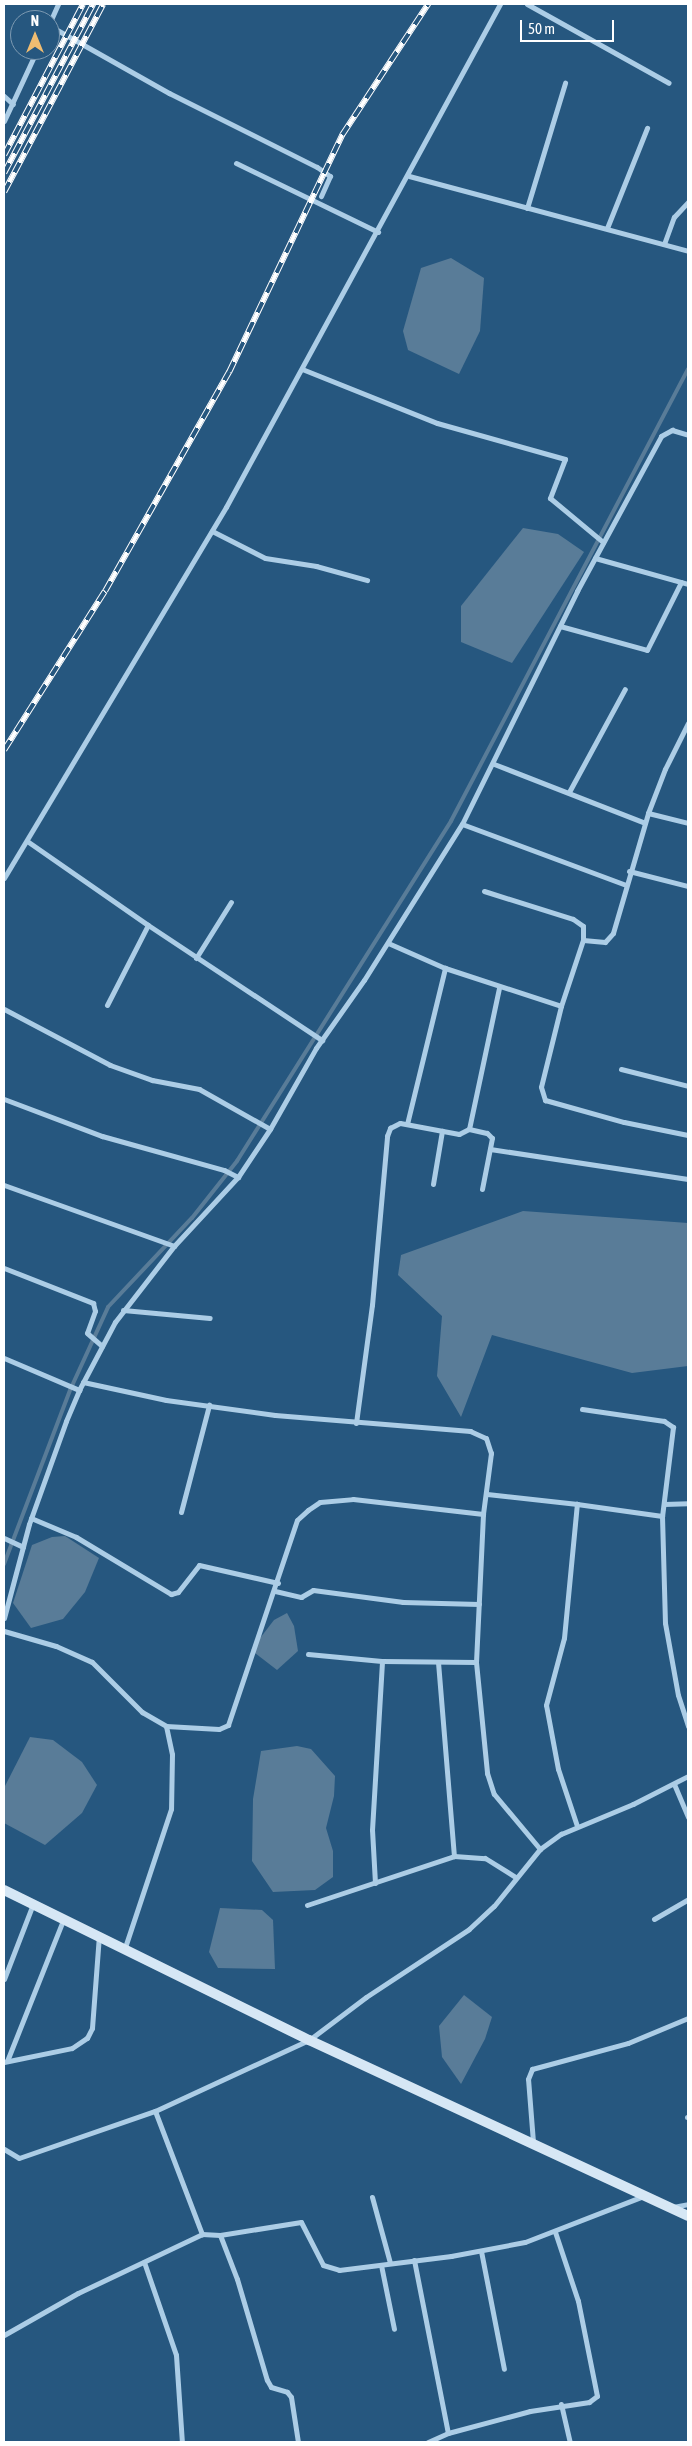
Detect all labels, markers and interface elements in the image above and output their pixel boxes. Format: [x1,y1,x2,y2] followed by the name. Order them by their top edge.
[10,10,60,60] north arrow
[522,10,616,42] scale bar
[31,13,39,29] text: N
[528,20,555,37] text: 50 m

